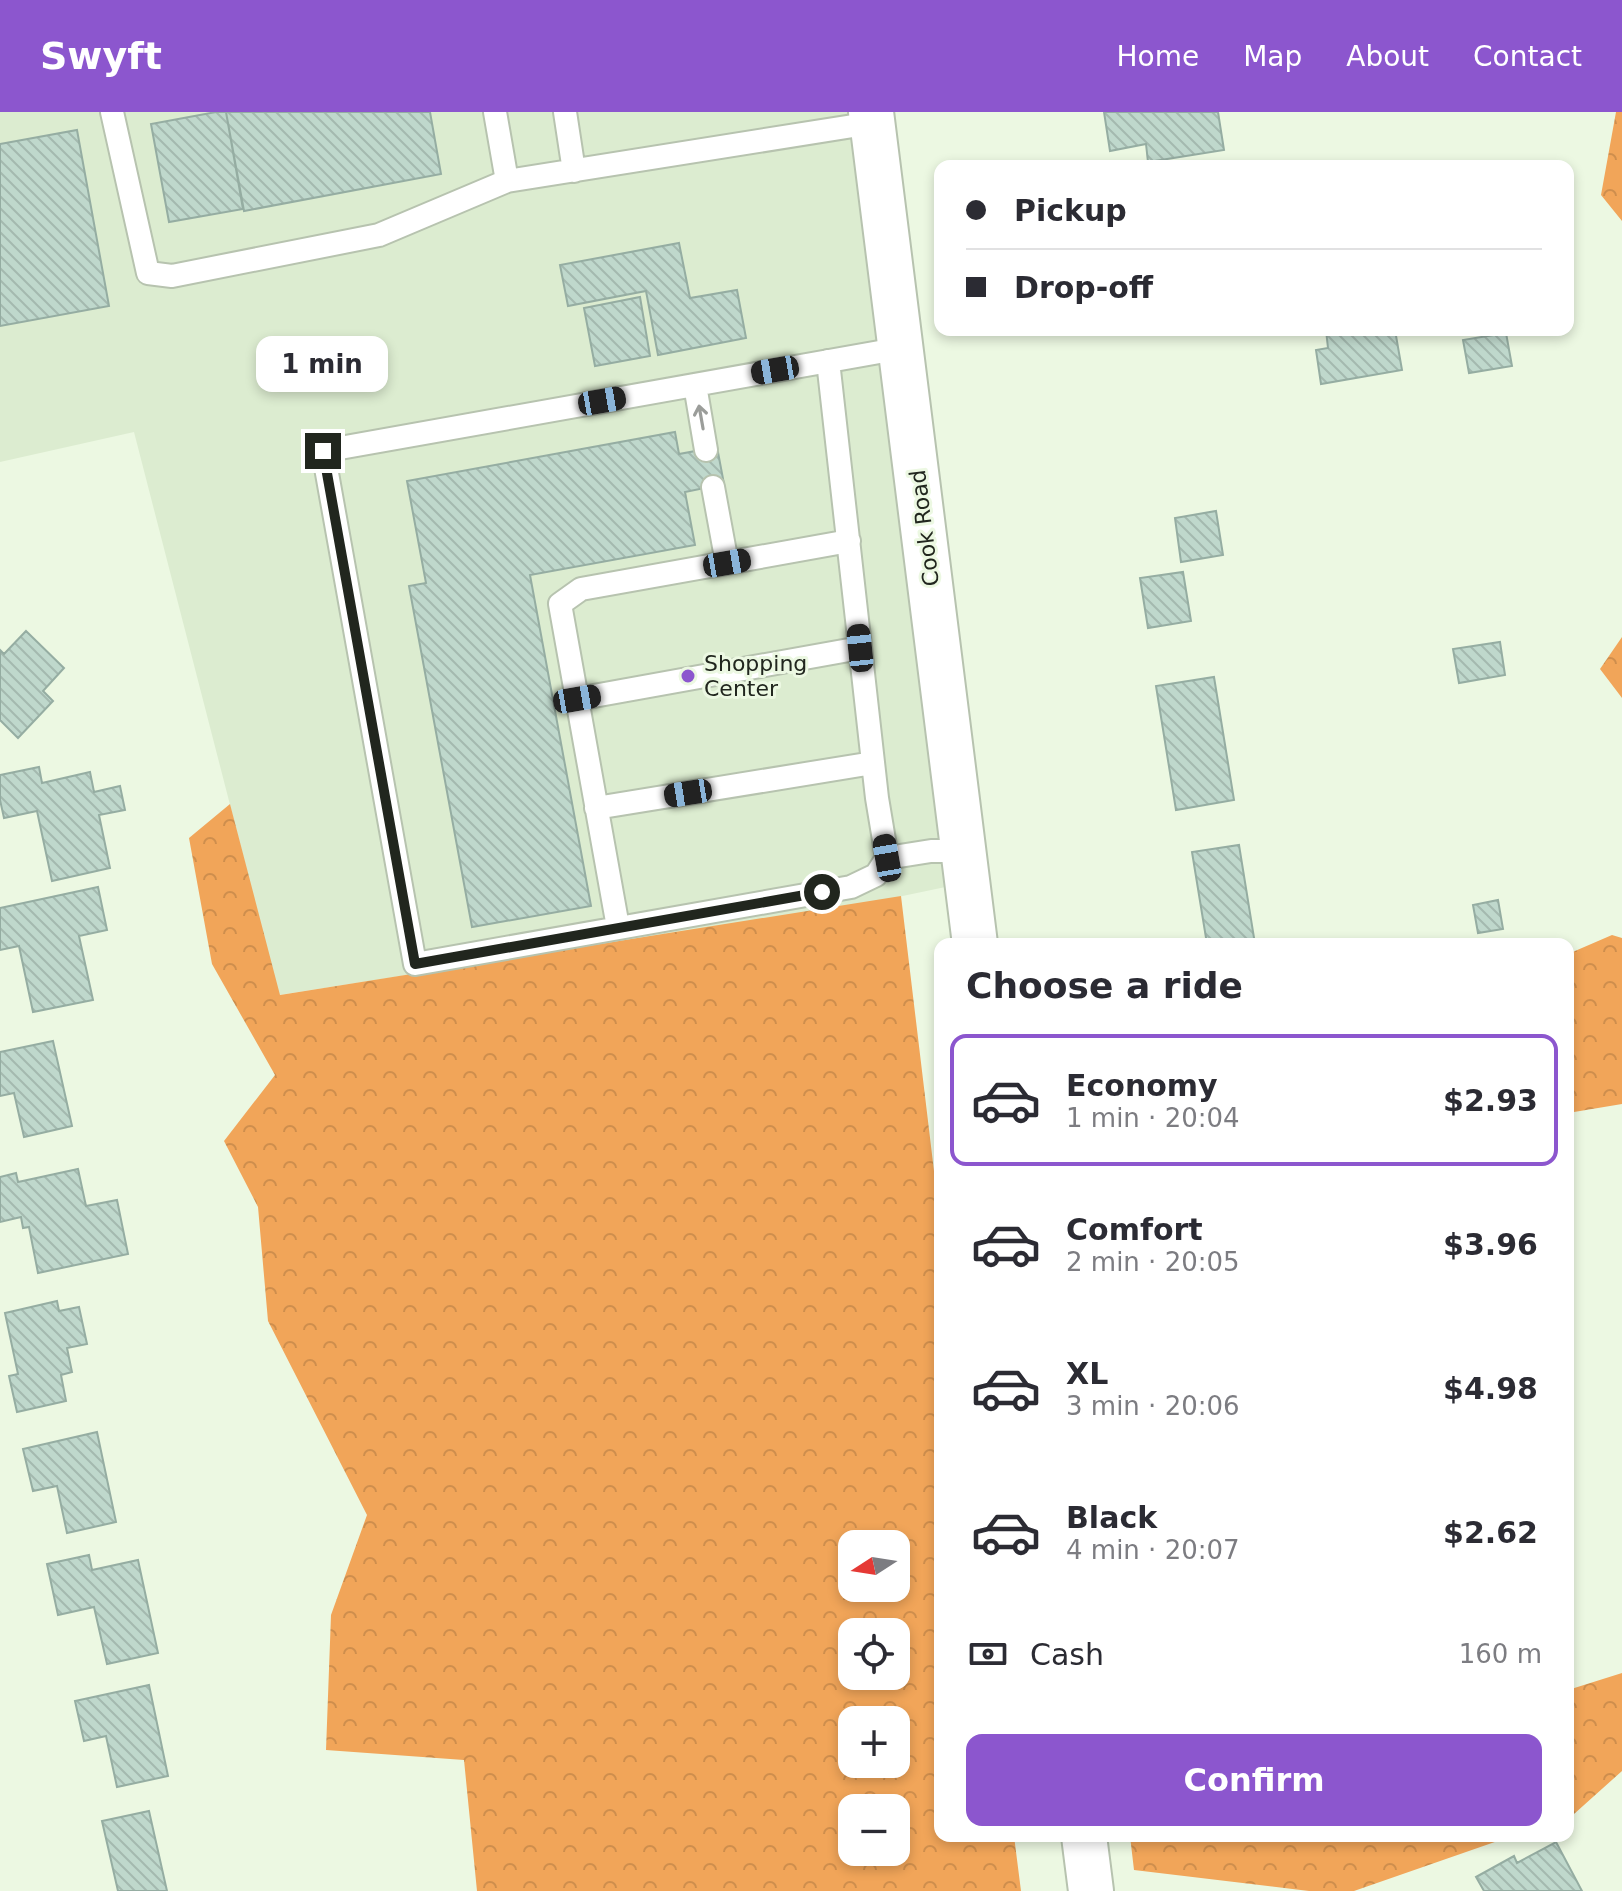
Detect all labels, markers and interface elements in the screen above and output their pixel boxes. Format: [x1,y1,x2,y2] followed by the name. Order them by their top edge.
[40,34,162,78] text: Swyft
[1116,40,1199,73] text: Home
[1243,40,1302,73] text: Map
[1346,40,1429,73] text: About
[1473,40,1582,73] text: Contact
[1014,193,1127,228] text: Pickup
[1014,270,1153,305] text: Drop-off
[257,335,389,391] callout: 1 min
[281,349,363,379] text: 1 min
[749,354,801,386] car
[576,385,628,417] car
[692,405,707,430] one-way arrow
[305,433,341,469] route end
[905,468,944,588] street label: Cook Road
[701,547,753,579] car
[846,623,874,673] car
[704,651,807,701] place label: Shopping Center
[679,667,697,685] marker: Shopping Center
[551,683,603,715] car
[662,777,714,809] car
[871,832,903,884] car
[804,874,840,910] route start
[966,965,1243,1006] text: Choose a ride
[970,1064,1042,1136] icon: car
[1066,1068,1218,1103] text: Economy
[1443,1083,1538,1118] text: $2.93
[1066,1103,1240,1133] text: 1 min · 20:04
[970,1208,1042,1280] icon: car
[1066,1212,1203,1247] text: Comfort
[1443,1227,1538,1262] text: $3.96
[1066,1247,1240,1277] text: 2 min · 20:05
[970,1352,1042,1424] icon: car
[1066,1356,1108,1391] text: XL
[1443,1371,1538,1406] text: $4.98
[1066,1391,1240,1421] text: 3 min · 20:06
[970,1496,1042,1568] icon: car
[1066,1500,1157,1535] text: Black
[1443,1515,1538,1550] text: $2.62
[838,1530,910,1602] north arrow
[838,1530,910,1866] map controls
[1066,1535,1240,1565] text: 4 min · 20:07
[838,1618,910,1690] button: locate
[966,1632,1010,1676] icon: cash
[1030,1637,1104,1672] text: Cash
[1459,1639,1542,1669] text: 160 m
[838,1706,910,1778] button: +
[966,1734,1542,1826] button: Confirm
[838,1794,910,1866] button: −

